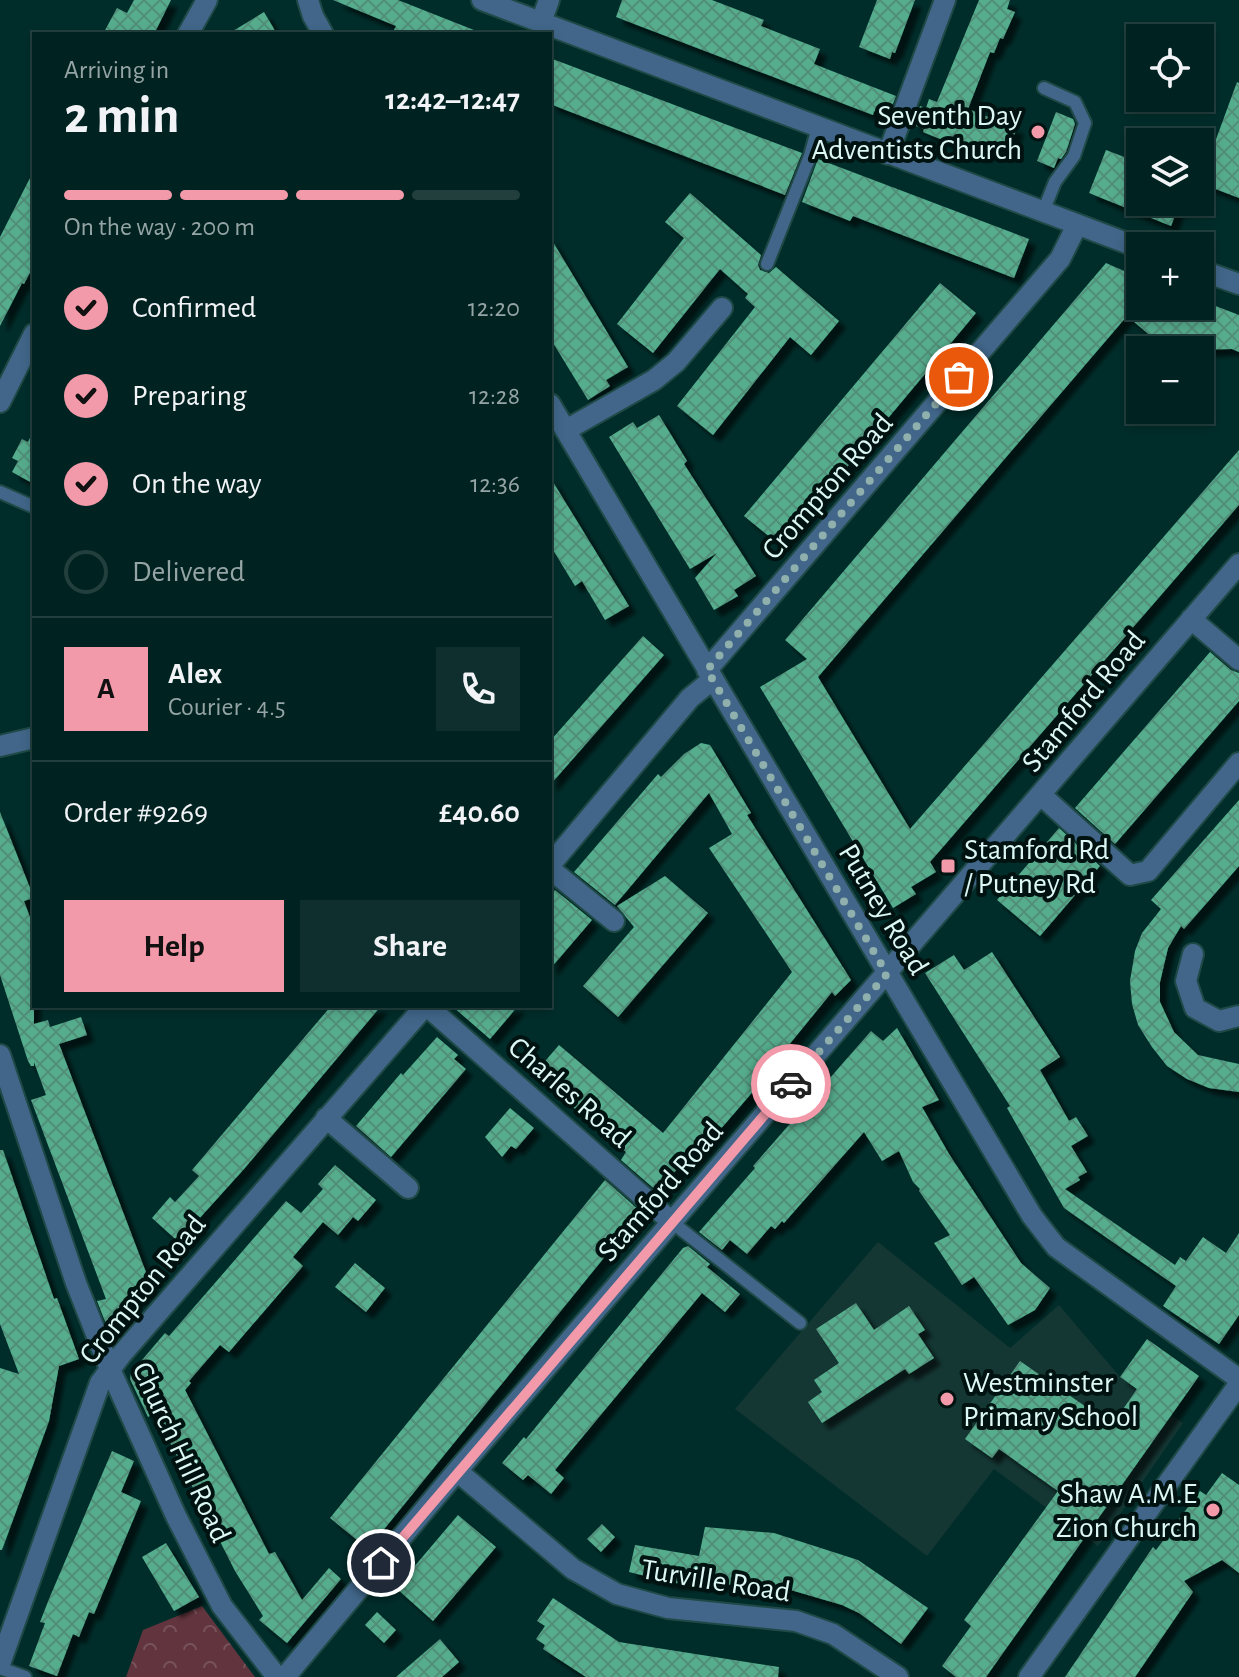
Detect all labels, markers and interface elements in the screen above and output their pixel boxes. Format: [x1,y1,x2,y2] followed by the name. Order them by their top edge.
[1126,24,1214,424] map controls
[1126,24,1214,112] button: locate
[64,57,169,83] text: Arriving in
[385,85,520,115] text: 12:42–12:47
[64,90,179,142] text: 2 min
[812,101,1022,165] place label: Seventh Day Adventists Church
[1029,123,1047,141] marker: Seventh Day Adventists Church
[1126,128,1214,216] button: layers
[64,214,255,240] text: On the way · 200 m
[1126,232,1214,320] button: +
[64,286,108,330] icon: check
[132,293,256,323] text: Confirmed
[468,295,520,321] text: 12:20
[1126,336,1214,424] button: −
[925,343,993,411] pin
[937,355,981,399] icon: bag
[64,374,108,418] icon: check
[132,381,247,411] text: Preparing
[469,383,520,409] text: 12:28
[757,408,899,565] street label: Crompton Road
[64,462,108,506] icon: check
[132,469,261,499] text: On the way
[470,471,520,497] text: 12:36
[132,557,245,587] text: Delivered
[1016,625,1151,778] street label: Stamford Road
[436,647,520,731] button: phone
[168,659,222,689] text: Alex
[97,674,115,704] text: A
[168,694,286,720] text: Courier · 4.5
[64,798,208,828] text: Order #9269
[439,798,520,828] text: £40.60
[964,835,1109,899] place label: Stamford Rd / Putney Rd
[832,839,934,980] street label: Putney Road
[939,857,957,875] marker: Stamford Rd / Putney Rd
[64,900,284,992] button: Help
[300,900,520,992] button: Share
[502,1032,636,1154] street label: Charles Road
[751,1044,831,1124] courier
[769,1062,813,1106] icon: car
[592,1116,729,1267] street label: Stamford Road
[74,1209,212,1370] street label: Crompton Road
[126,1358,236,1547] street label: Church Hill Road
[963,1368,1138,1432] place label: Westminster Primary School
[938,1390,956,1408] marker: Westminster Primary School
[1056,1479,1197,1543] place label: Shaw A.M.E Zion Church
[1204,1501,1222,1519] marker: Shaw A.M.E Zion Church
[347,1529,415,1597] pin
[359,1541,403,1585] icon: home
[639,1554,793,1608] street label: Turville Road

